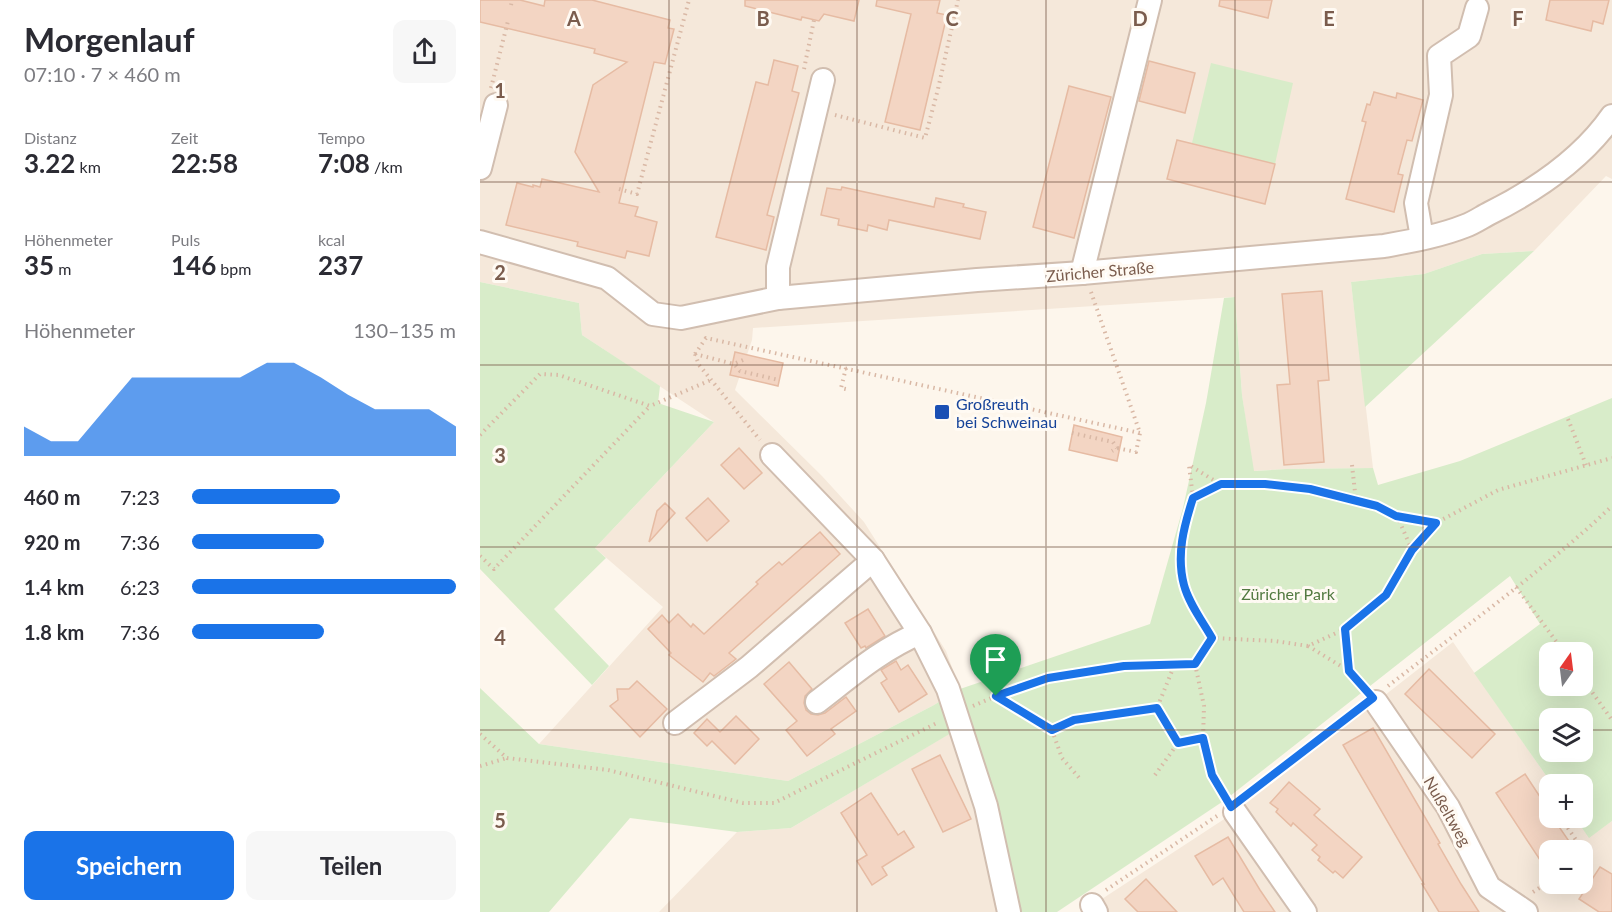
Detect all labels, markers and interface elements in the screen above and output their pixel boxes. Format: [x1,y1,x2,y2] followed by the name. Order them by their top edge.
[566,6,581,30] text: A
[756,6,770,30] text: B
[945,6,959,30] text: C
[1132,6,1148,30] text: D
[1323,6,1335,30] text: E
[1512,6,1524,30] text: F
[24,19,195,59] text: Morgenlauf
[393,20,456,83] button: share
[24,62,181,86] text: 07:10 · 7 × 460 m
[494,78,506,102] text: 1
[24,128,77,147] text: Distanz
[171,128,198,147] text: Zeit
[318,128,365,147] text: Tempo
[24,147,75,179] text: 3.22
[171,147,238,179] text: 22:58
[318,147,370,179] text: 7:08
[75,157,101,176] text: km
[370,157,403,176] text: /km
[24,230,113,249] text: Höhenmeter
[171,230,200,249] text: Puls
[318,230,345,249] text: kcal
[24,249,54,281] text: 35
[171,249,216,281] text: 146
[318,249,363,281] text: 237
[1045,257,1155,285] street label: Züricher Straße
[54,259,71,278] text: m
[216,259,251,278] text: bpm
[494,260,506,284] text: 2
[24,318,135,342] text: Höhenmeter
[353,318,456,342] text: 130–135 m
[956,394,1057,431] place label: Großreuth bei Schweinau
[933,403,951,421] marker: Großreuth bei Schweinau
[494,443,506,467] text: 3
[24,485,80,509] text: 460 m
[120,485,160,509] text: 7:23
[24,530,80,554] text: 920 m
[120,530,160,554] text: 7:36
[24,575,84,599] text: 1.4 km
[120,575,160,599] text: 6:23
[1241,584,1336,603] park label: Züricher Park
[24,620,84,644] text: 1.8 km
[120,620,160,644] text: 7:36
[494,625,506,649] text: 4
[970,634,1021,696] pin
[1539,642,1593,696] north arrow
[1539,642,1593,894] map controls
[979,643,1012,676] icon: arrive
[1539,708,1593,762] button: layers
[1420,773,1476,849] street label: Nußeltweg
[1539,774,1593,828] button: +
[494,808,506,832] text: 5
[24,831,234,900] button: Speichern
[246,831,456,900] button: Teilen
[1539,840,1593,894] button: −

